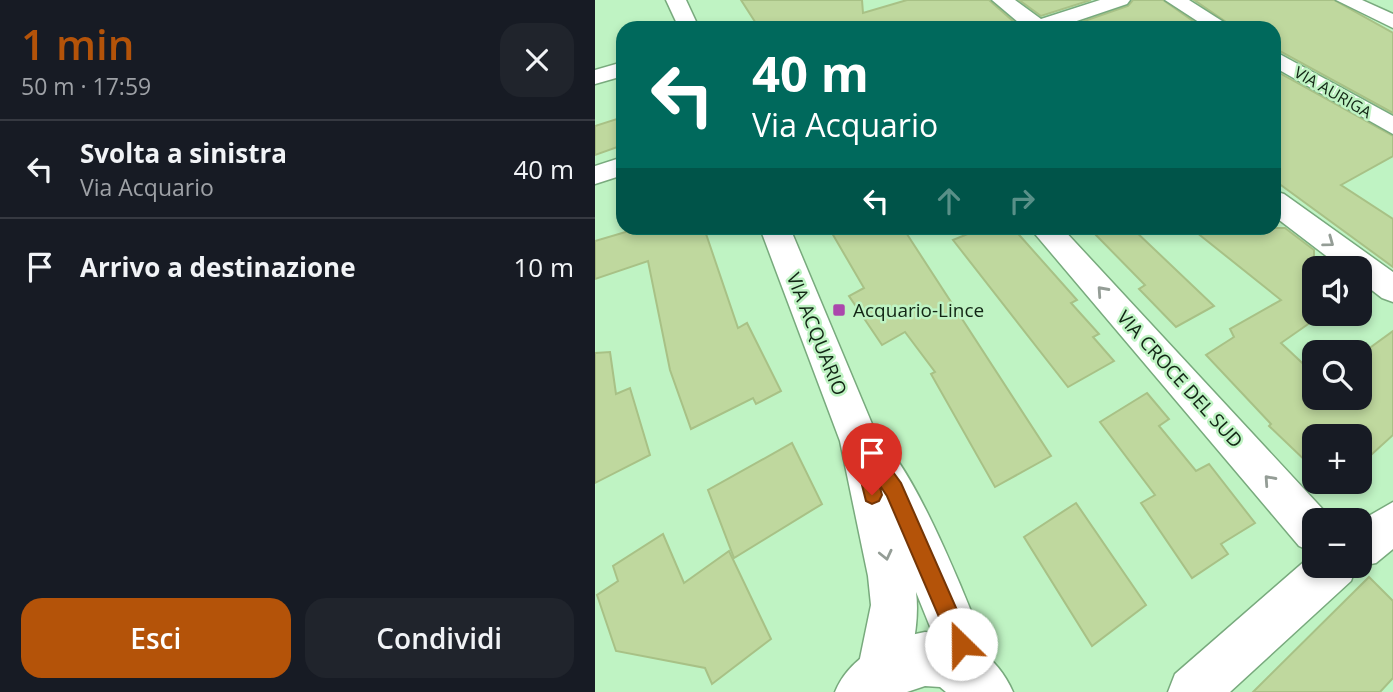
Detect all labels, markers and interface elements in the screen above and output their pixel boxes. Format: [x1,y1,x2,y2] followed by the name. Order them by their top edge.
[21,15,134,72] text: 1 min
[500,23,574,97] button: close
[752,40,869,106] text: 40 m
[637,49,728,140] icon: left
[1290,61,1377,124] street label: VIA AURIGA
[21,70,151,102] text: 50 m · 17:59
[752,103,938,146] text: Via Acquario
[80,135,287,171] text: Svolta a sinistra
[21,150,59,188] icon: left
[513,151,574,187] text: 40 m
[80,171,214,203] text: Via Acquario
[857,182,895,220] icon: left
[930,182,968,220] icon: ahead
[1003,182,1041,220] icon: right
[1321,234,1334,246] one-way arrow
[21,248,59,286] icon: arrive
[80,249,356,285] text: Arrivo a destinazione
[513,249,574,285] text: 10 m
[1302,256,1372,578] map controls
[1302,256,1372,326] button: sound
[781,269,853,399] street label: VIA ACQUARIO
[1098,286,1110,299] one-way arrow
[853,297,984,323] place label: Acquario-Lince
[831,302,847,318] marker: Acquario-Lince
[1111,305,1249,453] street label: VIA CROCE DEL SUD
[1302,340,1372,410] button: search
[842,423,902,495] pin
[1302,424,1372,494] button: +
[853,434,891,472] icon: arrive
[1265,475,1277,488] one-way arrow
[1302,508,1372,578] button: −
[878,549,893,561] one-way arrow
[21,598,291,678] button: Esci
[305,598,574,678] button: Condividi
[924,607,998,681] position arrow

